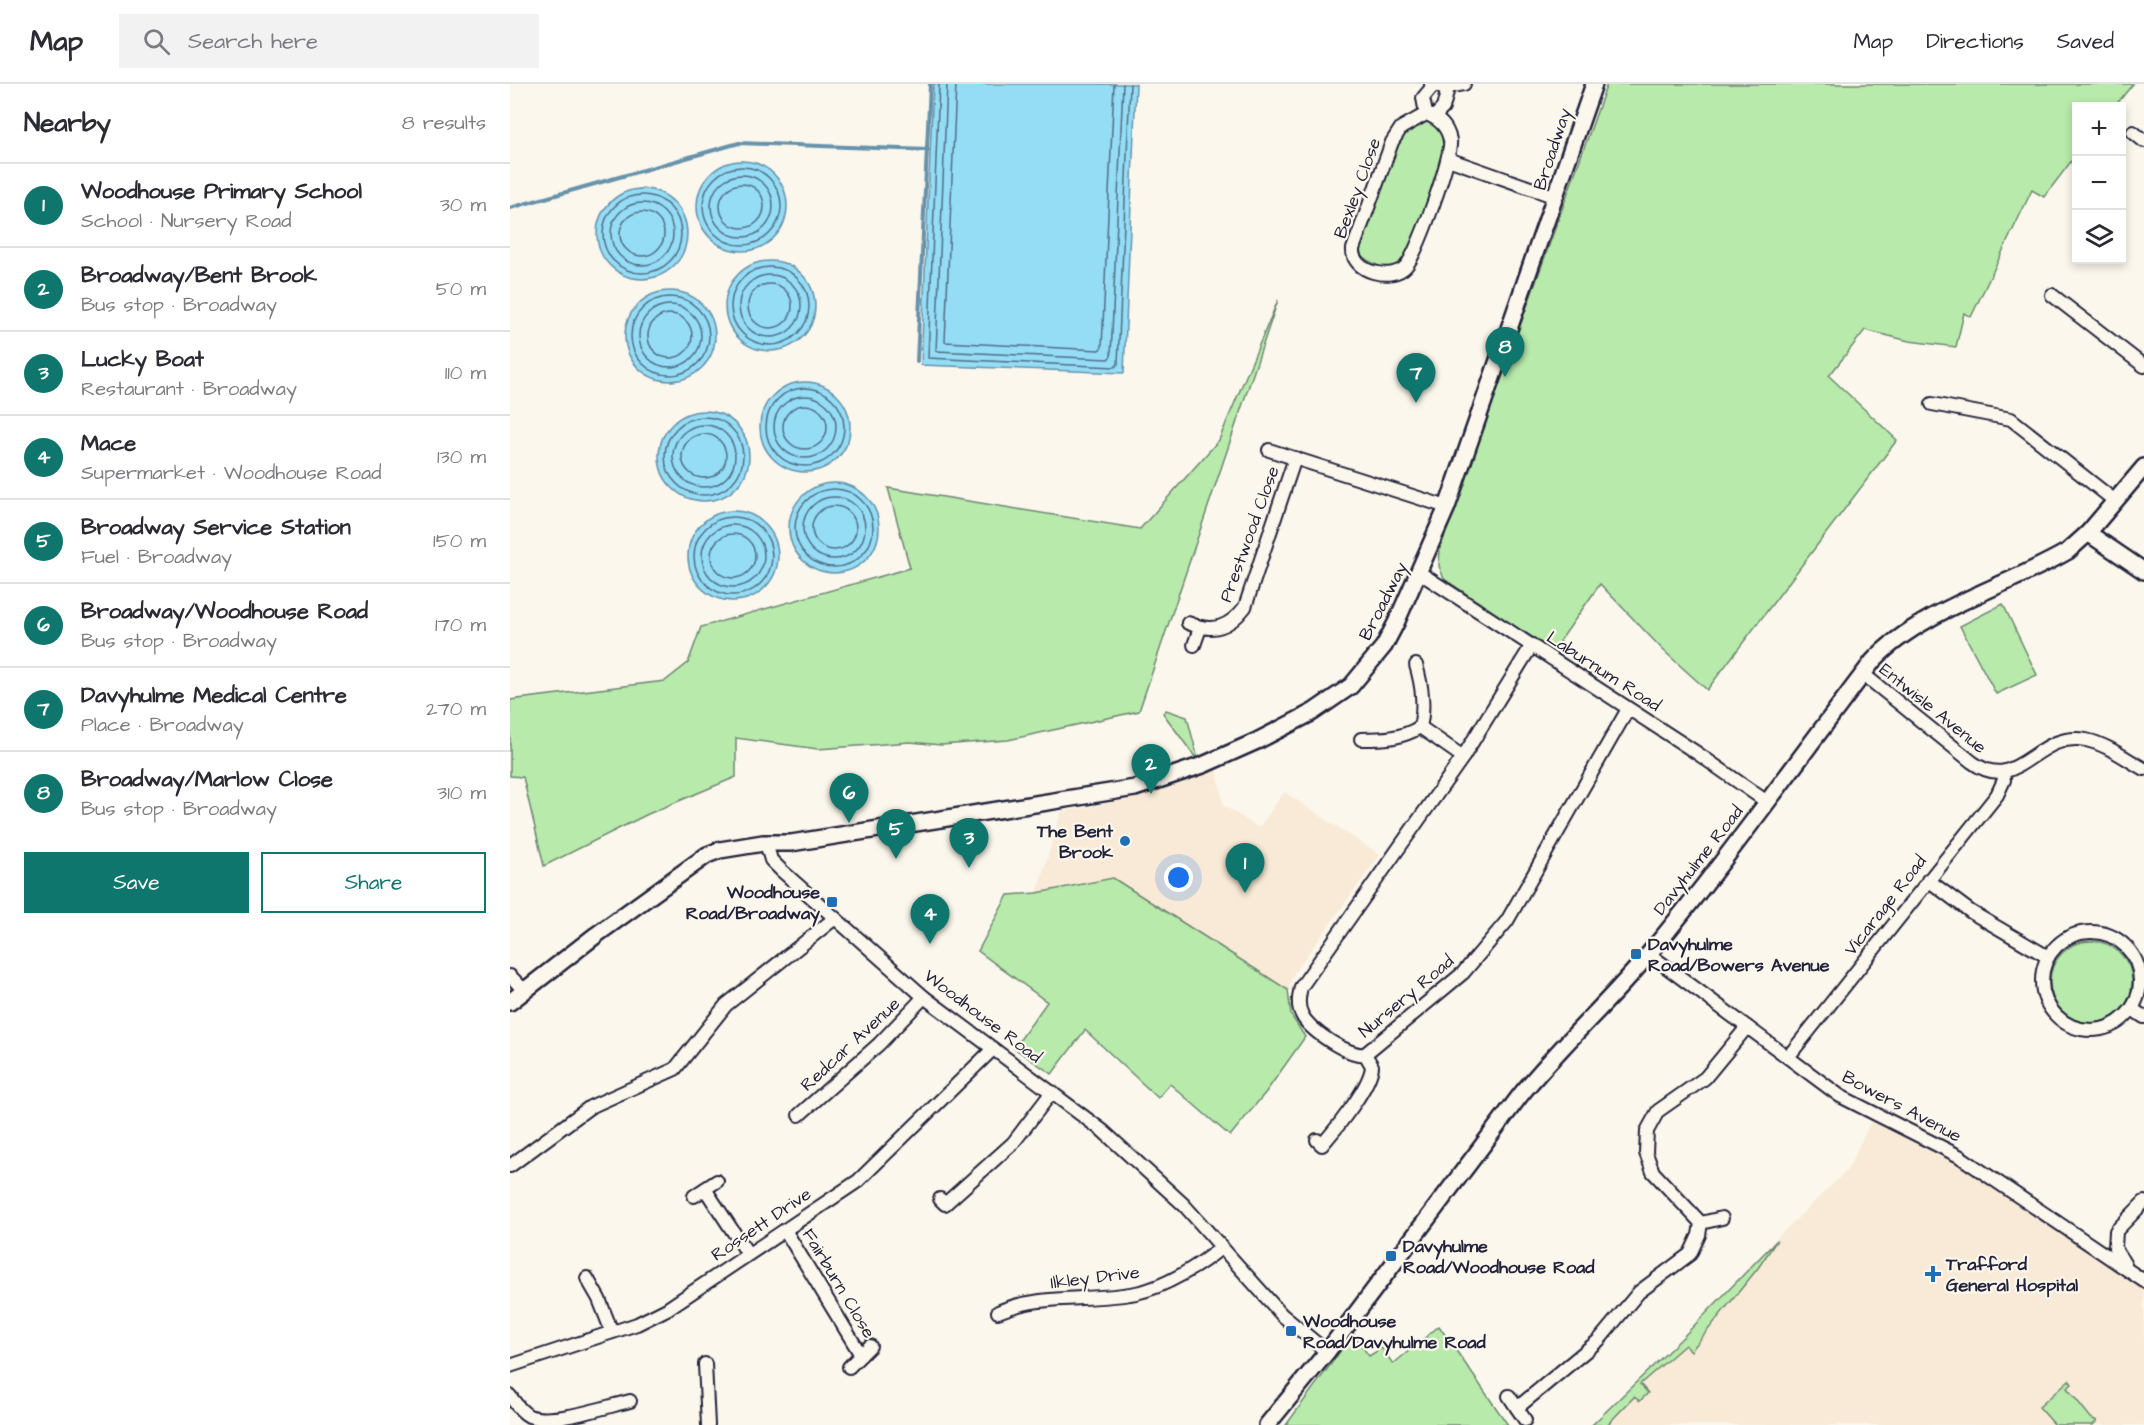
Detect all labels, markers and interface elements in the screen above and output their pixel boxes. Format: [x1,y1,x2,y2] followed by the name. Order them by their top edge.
[119,14,539,68] search box
[30,22,83,61] text: Map
[140,25,173,58] icon: search
[188,26,318,57] text: Search here
[1853,27,1893,56] text: Map
[1926,27,2024,56] text: Directions
[2057,27,2114,56] text: Saved
[2072,102,2126,264] map controls
[2072,102,2126,156] button: +
[24,105,111,141] text: Nearby
[1527,105,1578,194] street label: Broadway
[402,109,486,137] text: 8 results
[1328,134,1388,242] street label: Bexley Close
[2072,156,2126,210] button: −
[81,176,362,207] text: Woodhouse Primary School
[42,191,45,219] text: 1
[440,191,486,219] text: 30 m
[81,207,291,235] text: School · Nursery Road
[2072,210,2126,264] button: layers
[81,260,317,291] text: Broadway/Bent Brook
[38,275,49,303] text: 2
[436,275,486,303] text: 50 m
[81,291,277,319] text: Bus stop · Broadway
[1486,328,1524,377] pin: 8
[81,344,204,375] text: Lucky Boat
[1396,354,1436,403] pin: 7
[38,359,49,387] text: 3
[445,359,486,387] text: 110 m
[81,375,297,403] text: Restaurant · Broadway
[81,428,136,459] text: Mace
[37,443,50,471] text: 4
[437,443,486,471] text: 130 m
[81,459,381,487] text: Supermarket · Woodhouse Road
[1213,462,1286,606] street label: Prestwood Close
[81,512,351,543] text: Broadway Service Station
[36,527,51,555] text: 5
[433,527,486,555] text: 150 m
[81,543,232,571] text: Fuel · Broadway
[1353,558,1415,645] street label: Broadway
[81,596,368,627] text: Broadway/Woodhouse Road
[37,611,50,639] text: 6
[435,611,486,639] text: 170 m
[1542,625,1666,718] street label: Laburnum Road
[81,627,277,655] text: Bus stop · Broadway
[1874,657,1992,760] street label: Entwisle Avenue
[81,680,347,711] text: Davyhulme Medical Centre
[37,695,50,723] text: 7
[426,695,486,723] text: 270 m
[81,711,244,739] text: Place · Broadway
[1132,744,1170,794] pin: 2
[81,764,333,795] text: Broadway/Marlow Close
[830,774,868,823] pin: 6
[37,779,50,807] text: 8
[437,779,486,807] text: 310 m
[81,795,277,823] text: Bus stop · Broadway
[1648,800,1750,921] street label: Davyhulme Road
[876,810,916,859] pin: 5
[950,818,988,868] pin: 3
[1036,819,1114,865] place label: The Bent Brook
[1118,834,1132,848] marker: The Bent Brook
[1226,844,1264,893] pin: 1
[1838,850,1933,961] street label: Vicarage Road
[24,852,249,913] button: Save
[261,852,486,913] button: Share
[1164,863,1193,892] your location
[686,880,820,927] place label: Woodhouse Road/Broadway
[910,894,950,944] pin: 4
[825,895,839,909] marker: Woodhouse Road/Broadway
[1648,932,1830,978] place label: Davyhulme Road/Bowers Avenue
[1629,947,1643,961] marker: Davyhulme Road/Bowers Avenue
[1353,949,1460,1044] street label: Nursery Road
[919,964,1047,1069] street label: Woodhouse Road
[795,991,906,1097] street label: Redcar Avenue
[1838,1064,1966,1149] street label: Bowers Avenue
[706,1181,817,1267] street label: Rossett Drive
[796,1224,881,1343] street label: Fairburn Close
[1403,1234,1595,1280] place label: Davyhulme Road/Woodhouse Road
[1384,1249,1398,1263] marker: Davyhulme Road/Woodhouse Road
[1945,1252,2078,1298] place label: Trafford General Hospital
[1049,1260,1141,1296] street label: Ilkley Drive
[1924,1265,1942,1283] marker: Trafford General Hospital
[1302,1309,1487,1356] place label: Woodhouse Road/Davyhulme Road
[1284,1324,1298,1338] marker: Woodhouse Road/Davyhulme Road

